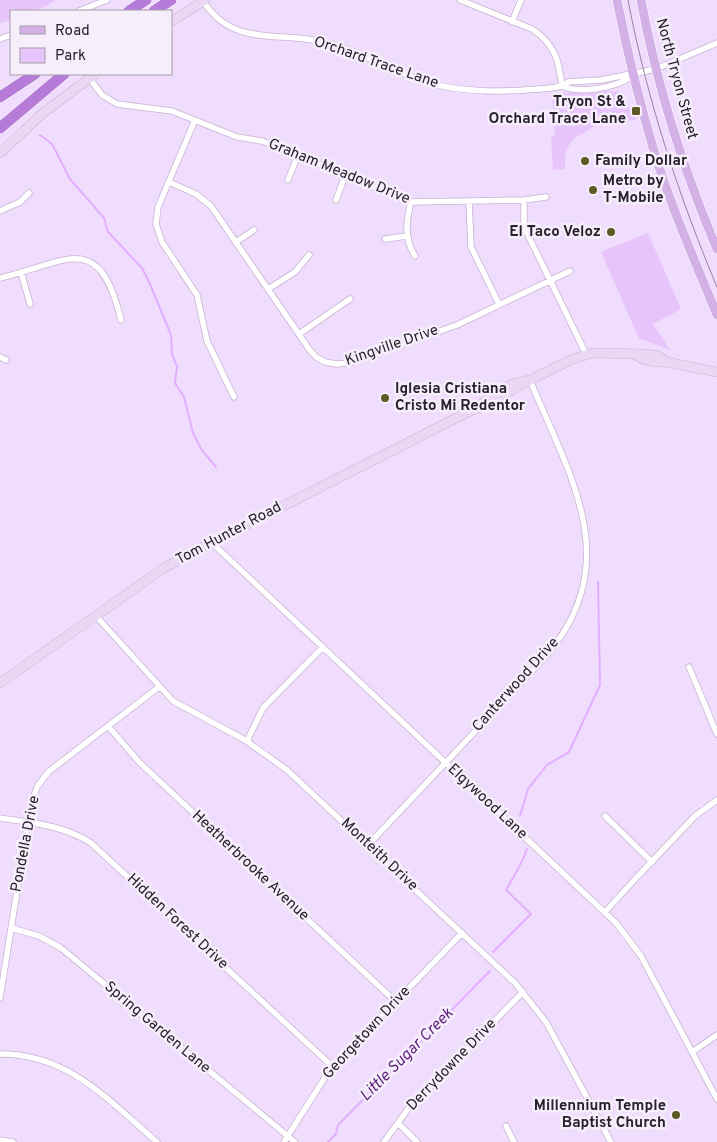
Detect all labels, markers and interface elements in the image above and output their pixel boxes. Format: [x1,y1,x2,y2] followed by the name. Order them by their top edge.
[10,10,172,75] legend
[651,16,701,142] street label: North Tryon Street
[55,22,90,41] text: Road
[311,33,441,93] street label: Orchard Trace Lane
[55,47,86,66] text: Park
[489,93,626,129] place label: Tryon St & Orchard Trace Lane
[630,105,642,117] marker: Tryon St & Orchard Trace Lane
[265,135,413,209] street label: Graham Meadow Drive
[595,152,688,171] place label: Family Dollar
[579,155,591,167] marker: Family Dollar
[603,172,664,208] place label: Metro by T-Mobile
[587,184,599,196] marker: Metro by T-Mobile
[509,223,601,242] place label: El Taco Veloz
[605,226,617,238] marker: El Taco Veloz
[343,321,441,371] street label: Kingville Drive
[395,380,526,416] place label: Iglesia Cristiana Cristo Mi Redentor
[379,392,391,404] marker: Iglesia Cristiana Cristo Mi Redentor
[173,498,285,570] street label: Tom Hunter Road
[468,634,564,736] street label: Canterwood Drive
[443,760,531,844] street label: Elgywood Lane
[7,794,45,894] street label: Pondella Drive
[187,807,313,925] street label: Heatherbrooke Avenue
[336,814,422,896] street label: Monteith Drive
[122,870,232,974] street label: Hidden Forest Drive
[100,978,214,1078] street label: Spring Garden Lane
[319,982,415,1084] street label: Georgetown Drive
[356,1003,459,1106] water label: Little Sugar Creek
[403,1015,501,1115] street label: Derrydowne Drive
[534,1097,666,1133] place label: Millennium Temple Baptist Church
[670,1109,682,1121] marker: Millennium Temple Baptist Church

